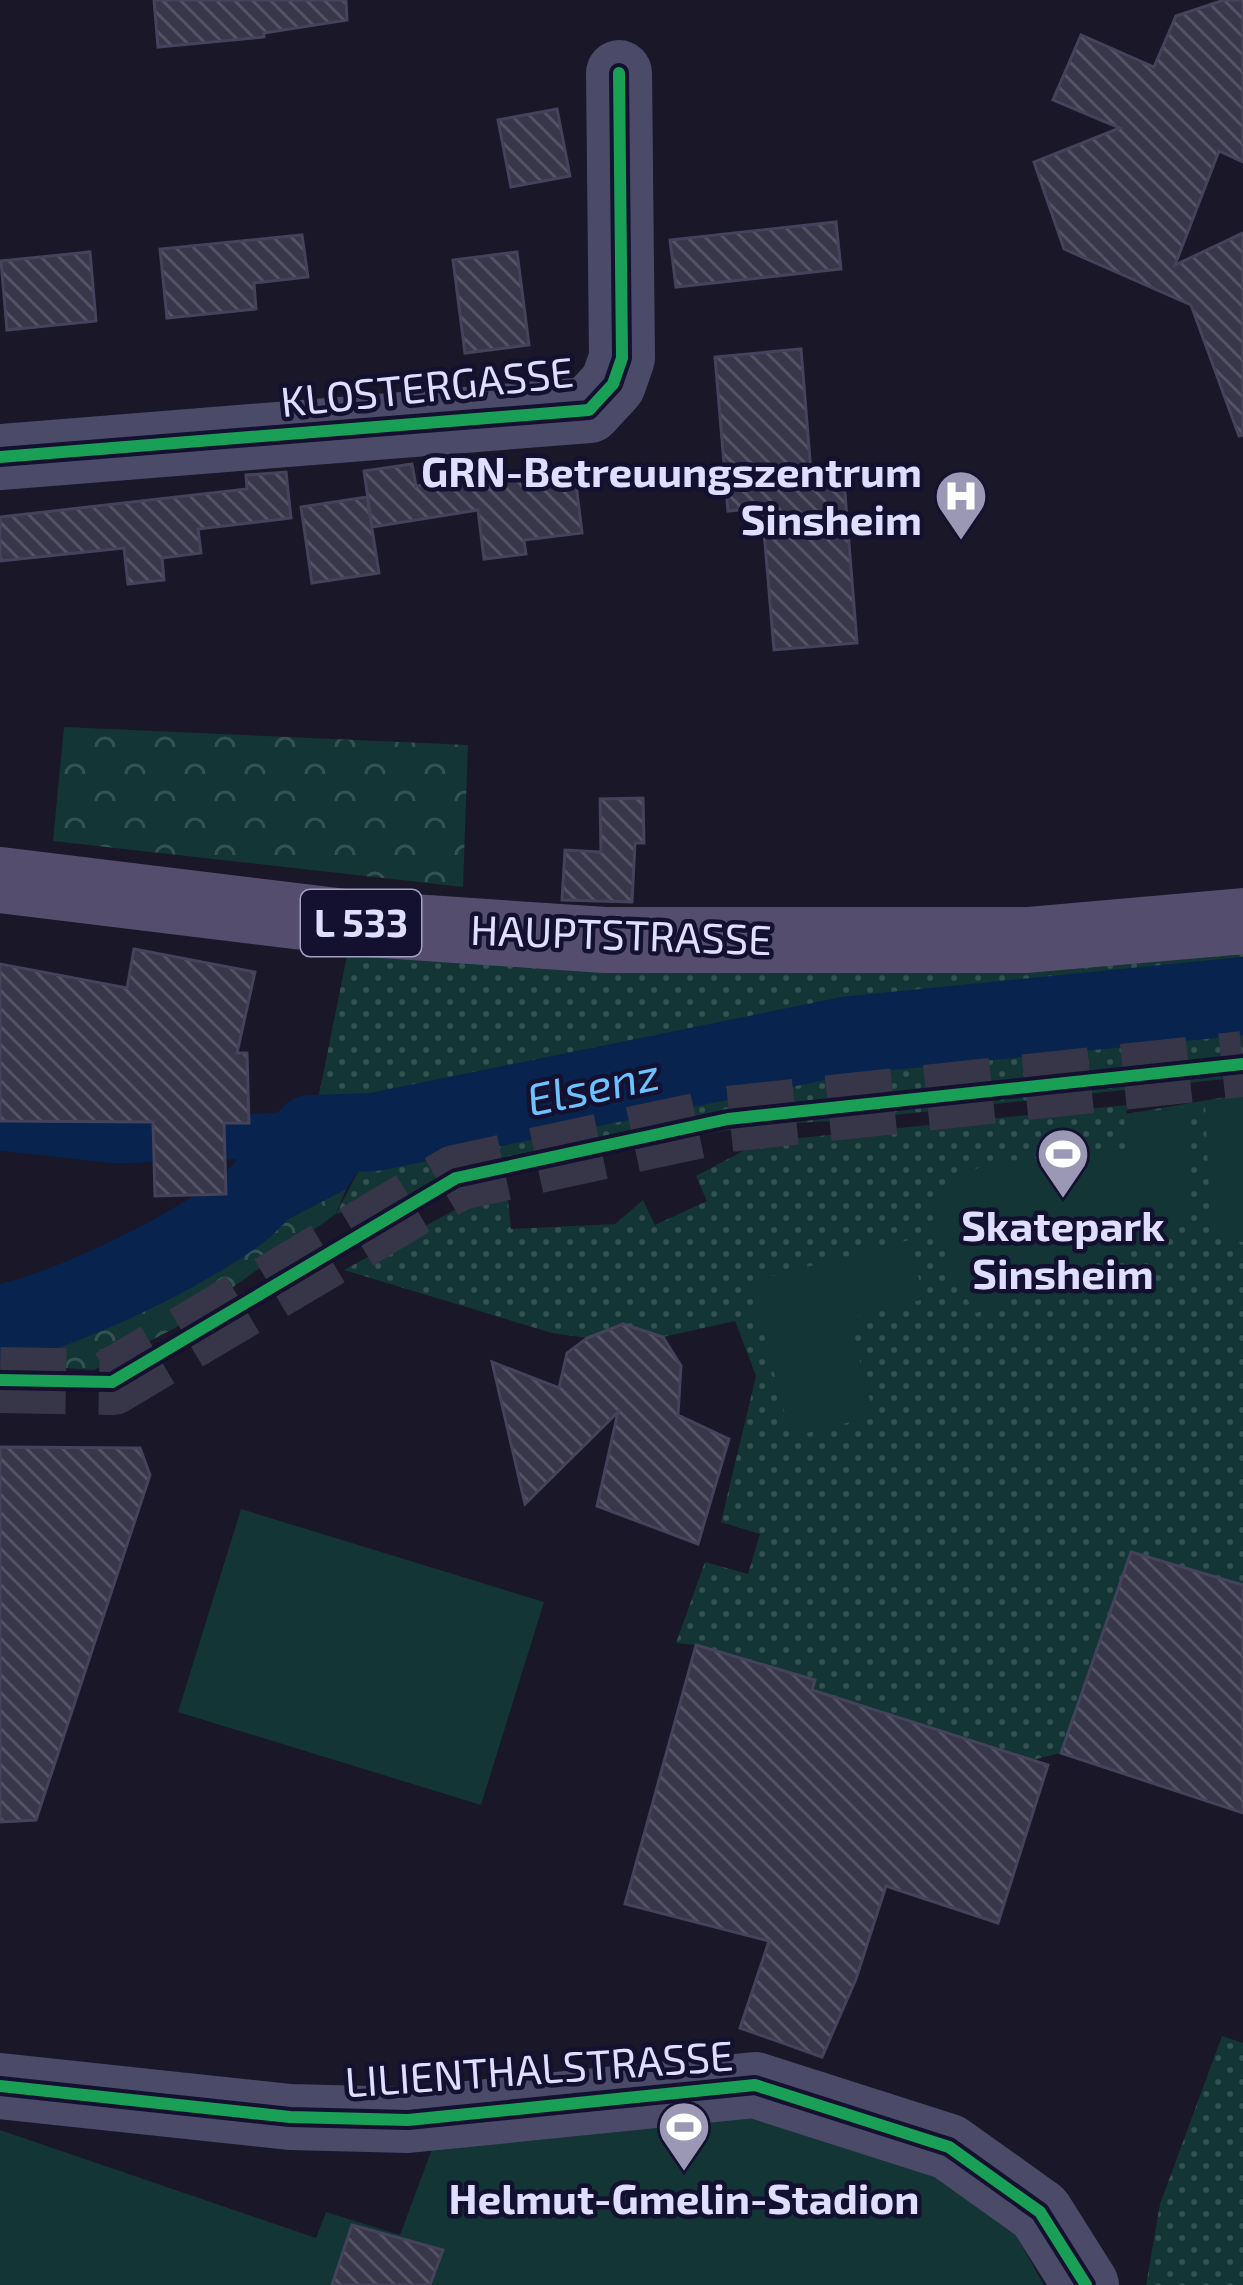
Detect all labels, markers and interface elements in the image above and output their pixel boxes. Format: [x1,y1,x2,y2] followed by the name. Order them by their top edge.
[278,345,576,425] street label: KLOSTERGASSE
[421,445,922,543] place label: GRN-Betreuungszentrum Sinsheim
[933,468,989,542] hospital icon: GRN-Betreuungszentrum Sinsheim
[301,890,421,956] road number: L 533
[469,903,773,963] street label: HAUPTSTRASSE
[521,1045,664,1125] water label: Elsenz
[1035,1126,1091,1200] sports icon: Skatepark Sinsheim
[961,1199,1165,1297] place label: Skatepark Sinsheim
[343,2028,735,2106] street label: LILIENTHALSTRASSE
[656,2099,712,2173] sports icon: Helmut-Gmelin-Stadion
[449,2172,919,2222] place label: Helmut-Gmelin-Stadion

